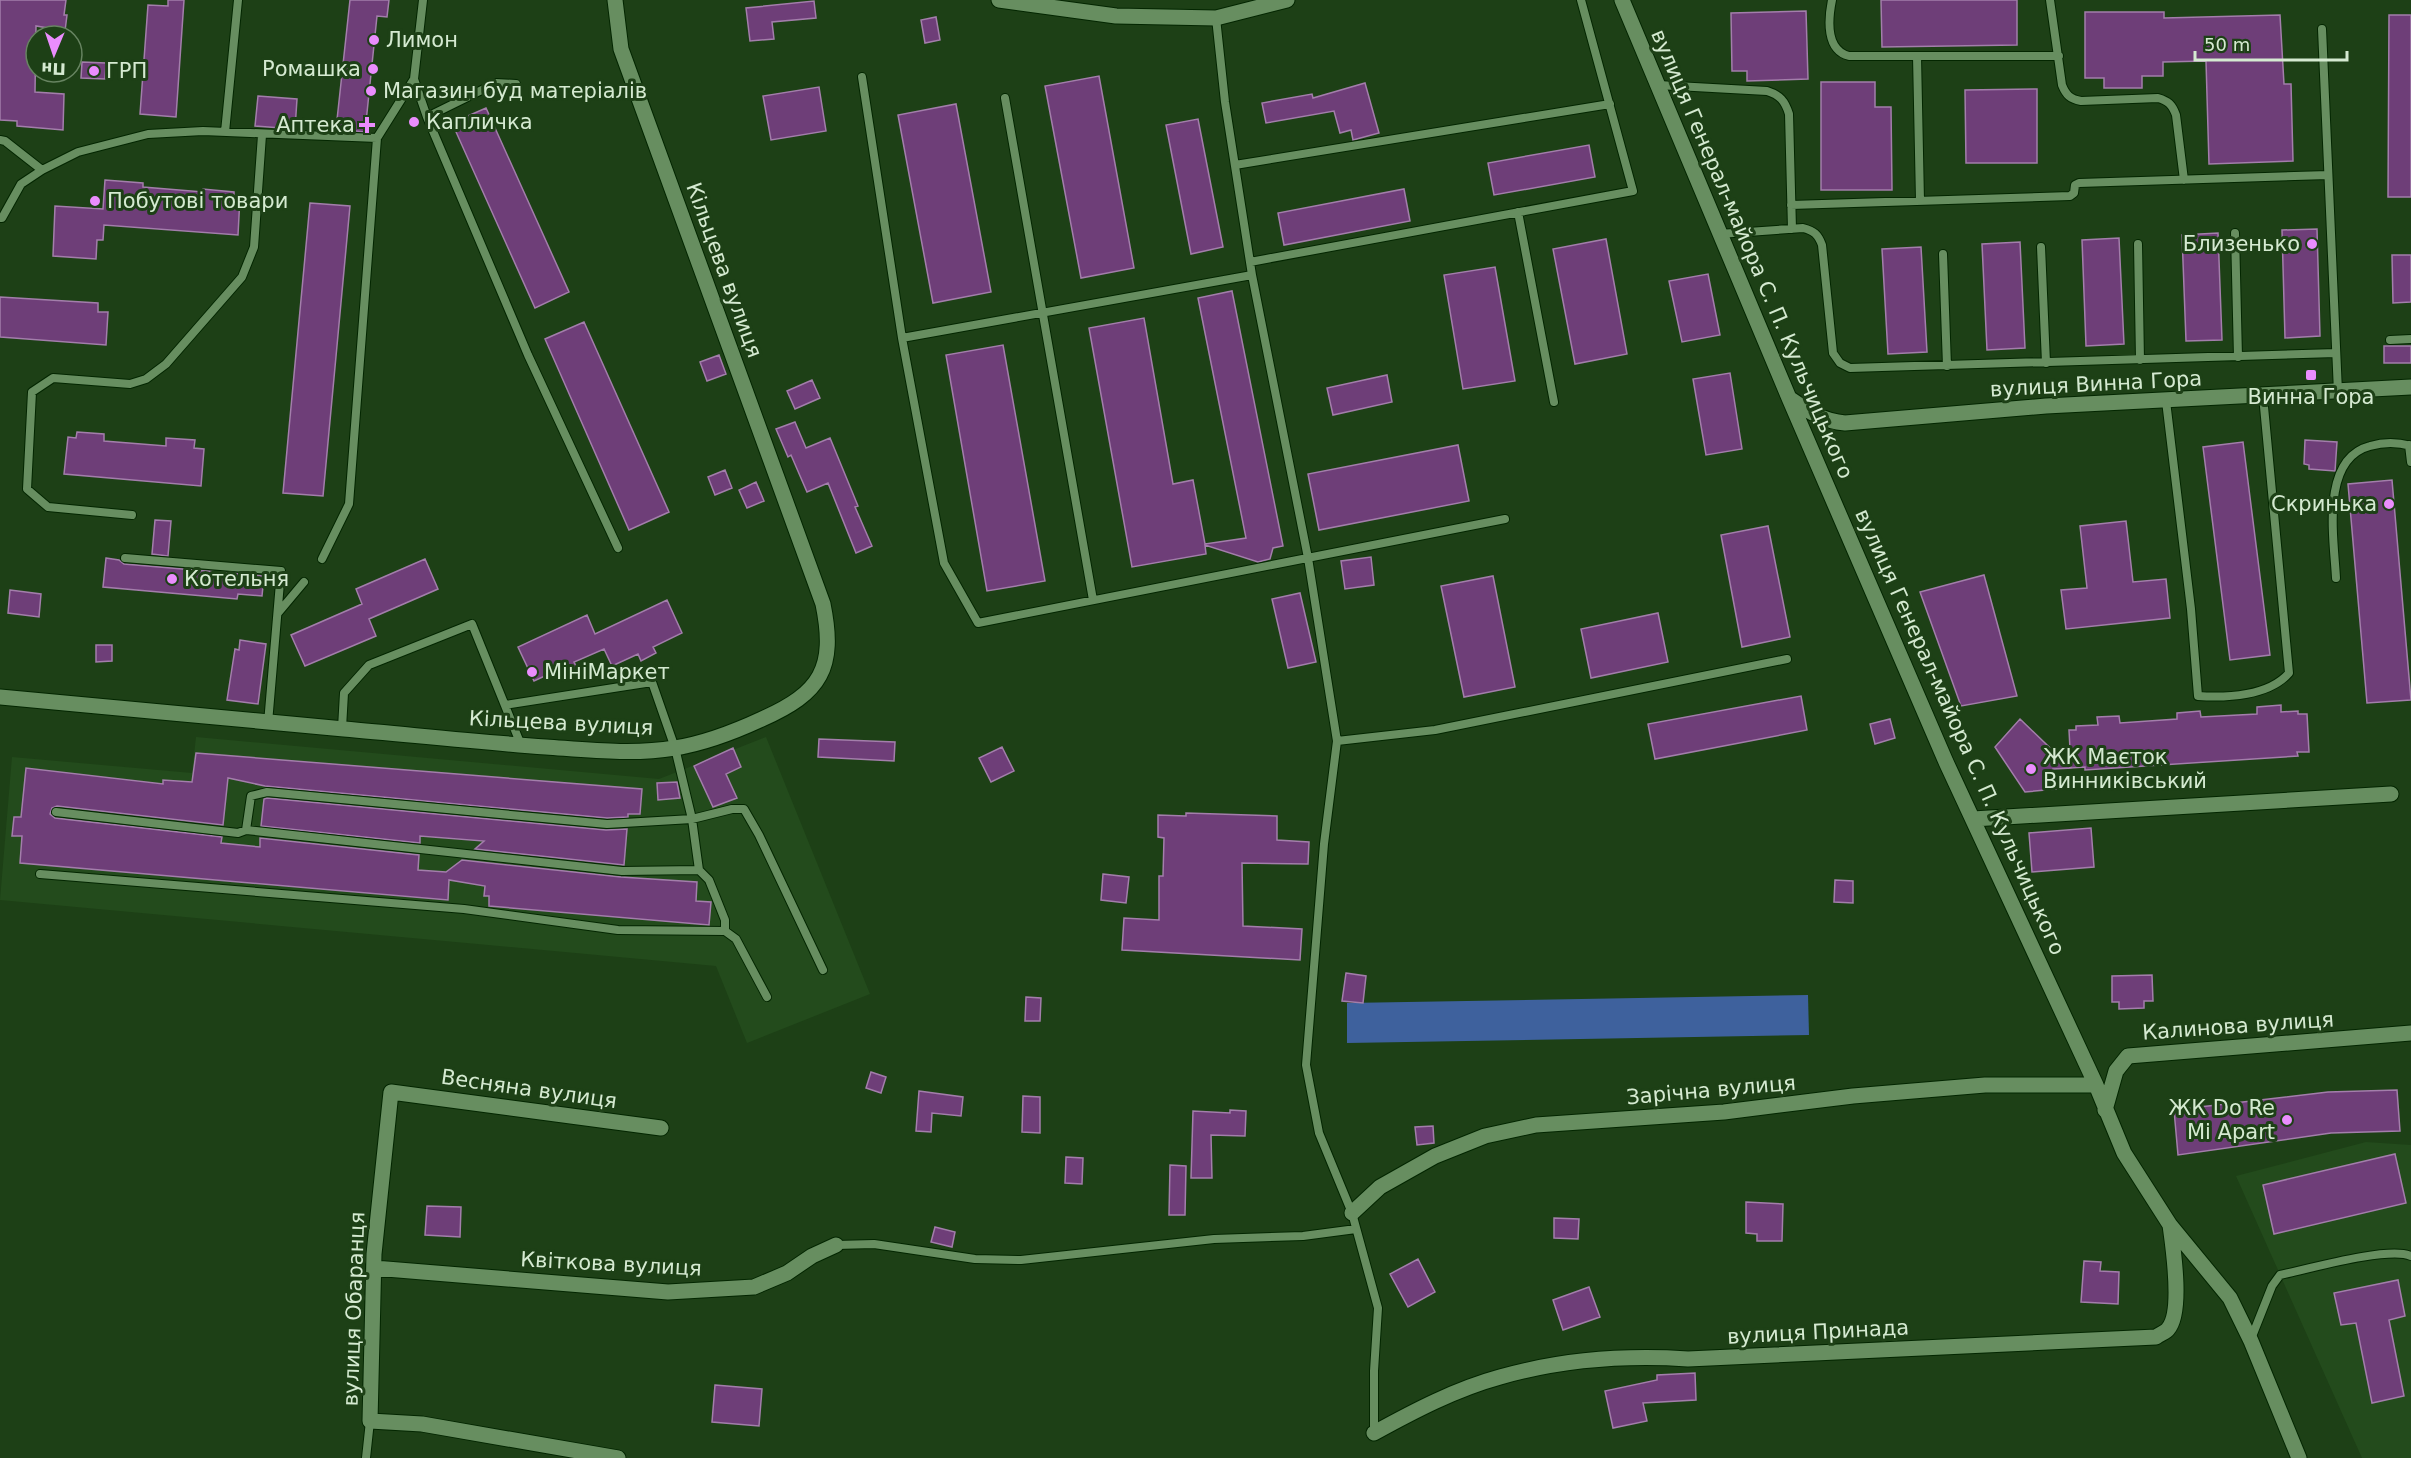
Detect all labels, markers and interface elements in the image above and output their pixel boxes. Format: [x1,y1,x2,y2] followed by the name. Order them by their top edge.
[24,24,84,84] north arrow
[2195,24,2346,62] scale bar
[1646,26,1858,482] street label: вулиця Генерал-майора С. П. Кульчицького
[386,28,458,52] place label: Лимон
[367,33,381,47] marker: Лимон
[2204,34,2250,55] text: 50 m
[262,57,361,81] place label: Ромашка
[41,59,66,78] text: Пн
[106,59,147,83] place label: ГРП
[366,62,380,76] marker: Ромашка
[87,64,101,78] marker: ГРП
[383,79,647,103] place label: Магазин буд матеріалів
[364,84,378,98] marker: Магазин буд матеріалів
[426,110,533,134] place label: Капличка
[276,113,355,137] place label: Аптека
[407,115,421,129] marker: Капличка
[360,118,374,132] marker: Аптека
[681,179,767,361] street label: Кільцева вулиця
[107,189,288,213] place label: Побутові товари
[88,194,102,208] marker: Побутові товари
[2183,232,2300,256] place label: Близенько
[2305,237,2319,251] marker: Близенько
[1989,366,2203,402] street label: вулиця Винна Гора
[2304,368,2318,382] marker: Винна Гора
[2248,385,2374,409] place label: Винна Гора
[2271,492,2377,516] place label: Скринька
[2382,497,2396,511] marker: Скринька
[1850,505,2070,959] street label: вулиця Генерал-майора С. П. Кульчицького
[184,567,289,591] place label: Котельня
[165,572,179,586] marker: Котельня
[544,660,670,684] place label: МініМаркет
[525,665,539,679] marker: МініМаркет
[468,706,654,740] street label: Кільцева вулиця
[2043,745,2207,793] place label: ЖК Маєток Винниківський
[2024,762,2038,776] marker: ЖК Маєток Винниківський
[2141,1007,2335,1045] street label: Калинова вулиця
[440,1065,618,1113] street label: Весняна вулиця
[1625,1071,1797,1109] street label: Зарічна вулиця
[2169,1096,2275,1144] place label: ЖК Do Re Mi Apart
[2280,1113,2294,1127] marker: ЖК Do Re Mi Apart
[339,1211,369,1407] street label: вулиця Обаранця
[520,1247,702,1281] street label: Квіткова вулиця
[1726,1315,1910,1349] street label: вулиця Принада

